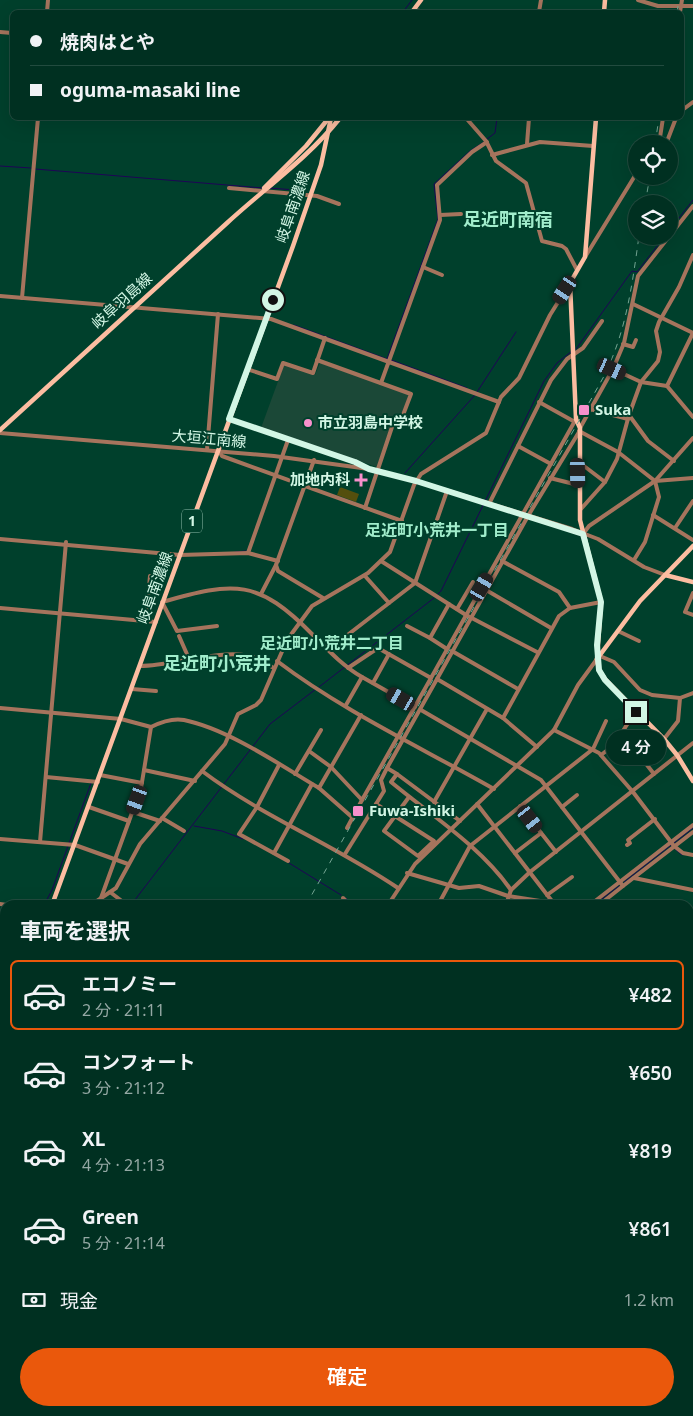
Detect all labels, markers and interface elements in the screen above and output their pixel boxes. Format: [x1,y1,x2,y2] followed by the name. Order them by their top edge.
[60,29,155,55] text: 焼肉はとや
[60,77,240,103] text: oguma-masaki line
[628,135,678,245] map controls
[628,135,678,185] button: locate
[270,168,314,245] street label: 岐阜南濃線
[628,195,678,245] button: layers
[463,207,553,231] district label: 足近町南宿
[87,268,156,333] street label: 岐阜羽島線
[550,273,579,307] car
[262,289,284,311] route start
[595,356,628,382] car
[595,399,631,419] place label: Suka
[577,403,591,417] marker: Suka
[318,412,423,432] place label: 市立羽島中学校
[302,417,314,429] marker: 市立羽島中学校
[171,425,247,451] street label: 大垣江南線
[570,458,585,488] car
[290,469,350,489] place label: 加地内科
[354,473,368,487] marker: 加地内科
[182,510,202,532] road number: 1
[365,519,509,541] district label: 足近町小荒井一丁目
[132,549,176,626] street label: 岐阜南濃線
[468,570,495,604] car
[260,632,404,654] district label: 足近町小荒井二丁目
[163,651,271,675] district label: 足近町小荒井
[384,685,417,713] car
[625,701,647,723] route end
[606,730,666,764] callout: 4 分
[621,736,651,758] text: 4 分
[124,783,149,817] car
[369,800,455,820] place label: Fuwa-Ishiki
[514,803,545,835] car
[351,804,365,818] marker: Fuwa-Ishiki
[20,915,130,945] text: 車両を選択
[82,971,177,997] text: エコノミー
[22,973,67,1018] icon: car
[629,982,672,1008] text: ¥482
[82,999,165,1021] text: 2 分 · 21:11
[82,1049,195,1075] text: コンフォート
[22,1051,67,1096] icon: car
[629,1060,672,1086] text: ¥650
[82,1077,165,1099] text: 3 分 · 21:12
[82,1126,105,1152] text: XL
[22,1129,67,1174] icon: car
[629,1138,672,1164] text: ¥819
[82,1154,165,1176] text: 4 分 · 21:13
[82,1204,139,1230] text: Green
[22,1207,67,1252] icon: car
[629,1216,672,1242] text: ¥861
[82,1232,165,1254] text: 5 分 · 21:14
[20,1286,48,1314] icon: cash
[60,1288,98,1314] text: 現金
[624,1289,674,1311] text: 1.2 km
[20,1348,674,1406] button: 確定

